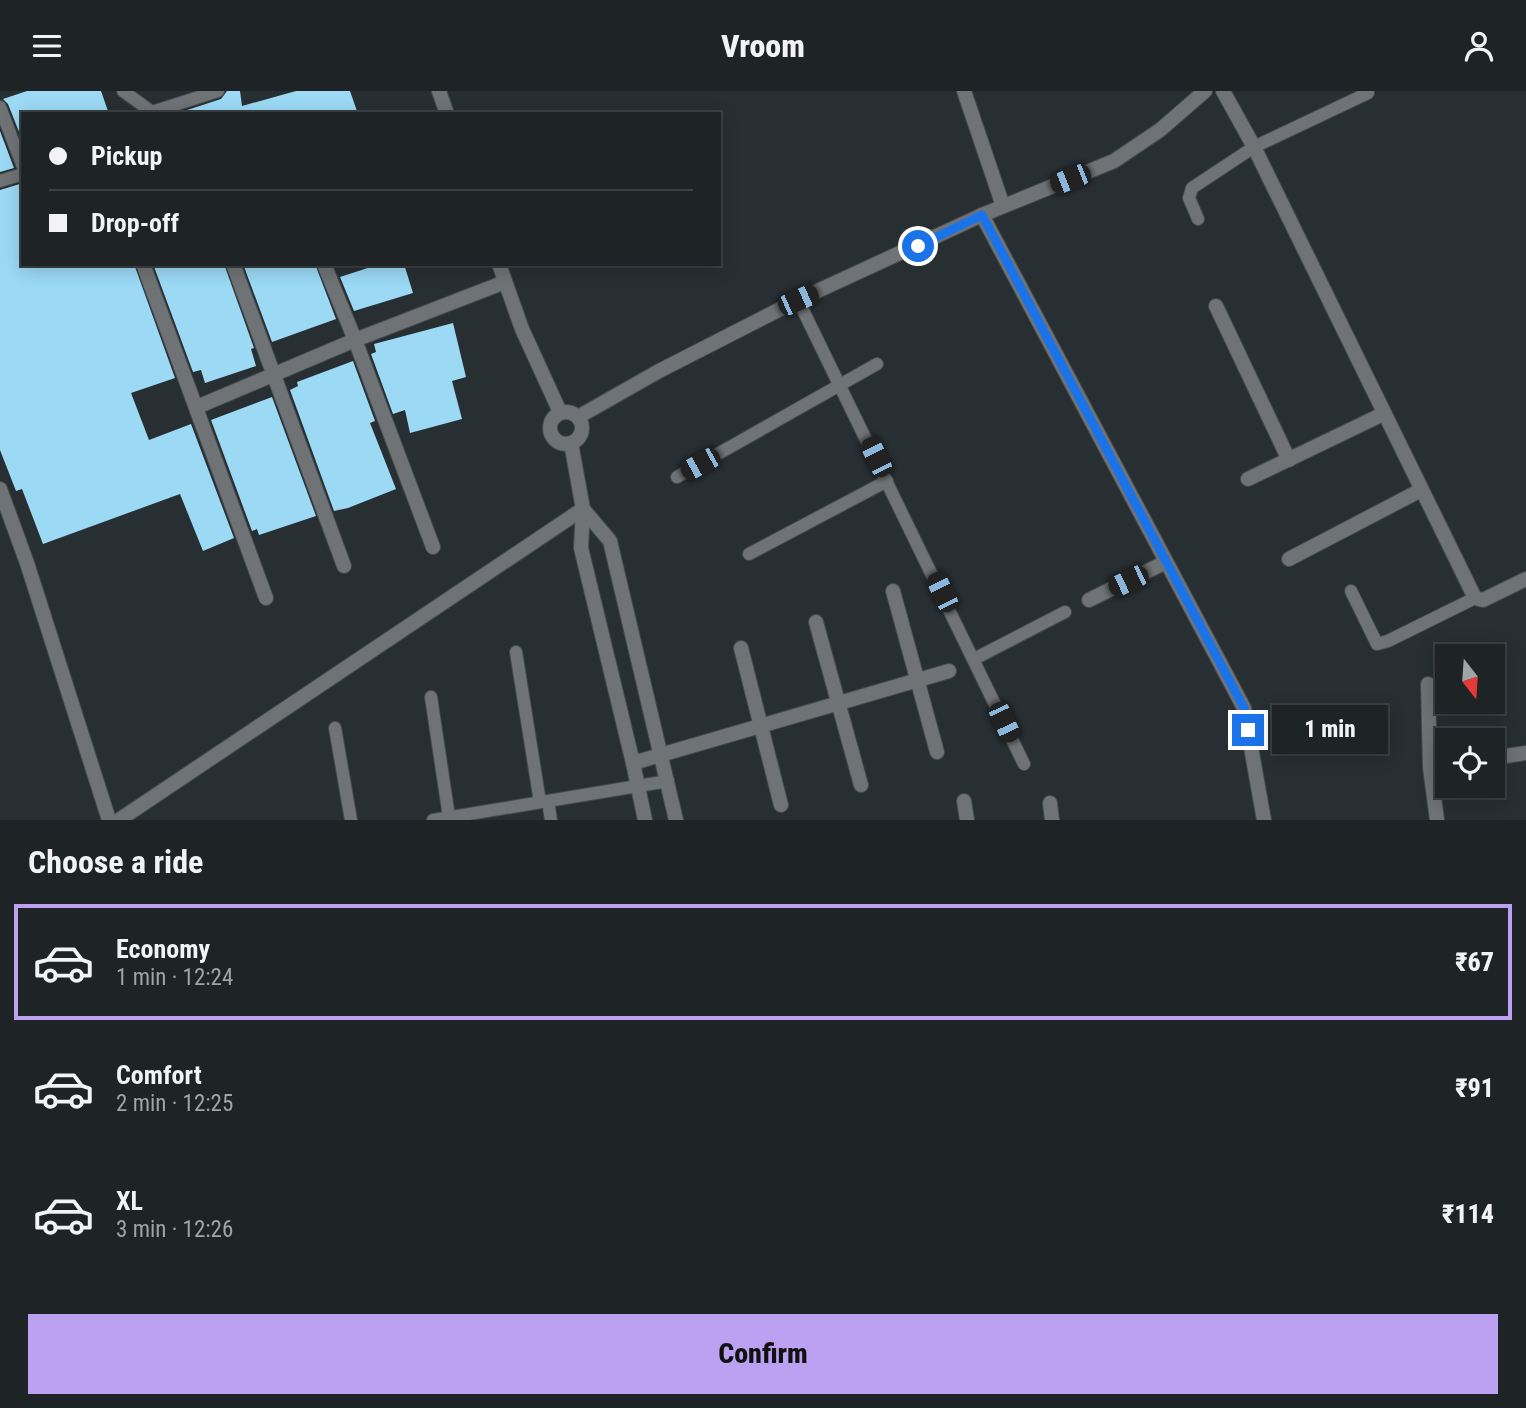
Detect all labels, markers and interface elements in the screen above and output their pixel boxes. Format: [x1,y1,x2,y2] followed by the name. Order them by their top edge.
[28,27,66,65] icon: menu
[721,27,805,65] text: Vroom
[1460,27,1498,65] icon: person
[91,141,162,171] text: Pickup
[1047,161,1094,197] car
[91,208,179,238] text: Drop-off
[902,230,934,262] route start
[775,282,822,318] car
[858,434,895,480] car
[677,445,724,483] car
[1105,562,1152,600] car
[924,569,961,615] car
[1435,644,1505,714] north arrow
[1435,644,1505,798] map controls
[986,699,1023,745] car
[1272,705,1388,755] callout: 1 min
[1232,714,1264,746] route end
[1304,716,1356,743] text: 1 min
[1435,728,1505,798] button: locate
[28,843,203,881] text: Choose a ride
[32,931,95,994] icon: car
[116,934,210,964] text: Economy
[1455,947,1494,977] text: ₹67
[116,964,233,991] text: 1 min · 12:24
[32,1057,95,1120] icon: car
[116,1060,202,1090] text: Comfort
[1455,1073,1494,1103] text: ₹91
[116,1090,233,1117] text: 2 min · 12:25
[32,1183,95,1246] icon: car
[116,1186,143,1216] text: XL
[1442,1199,1494,1229] text: ₹114
[116,1216,233,1243] text: 3 min · 12:26
[28,1314,1498,1394] button: Confirm

